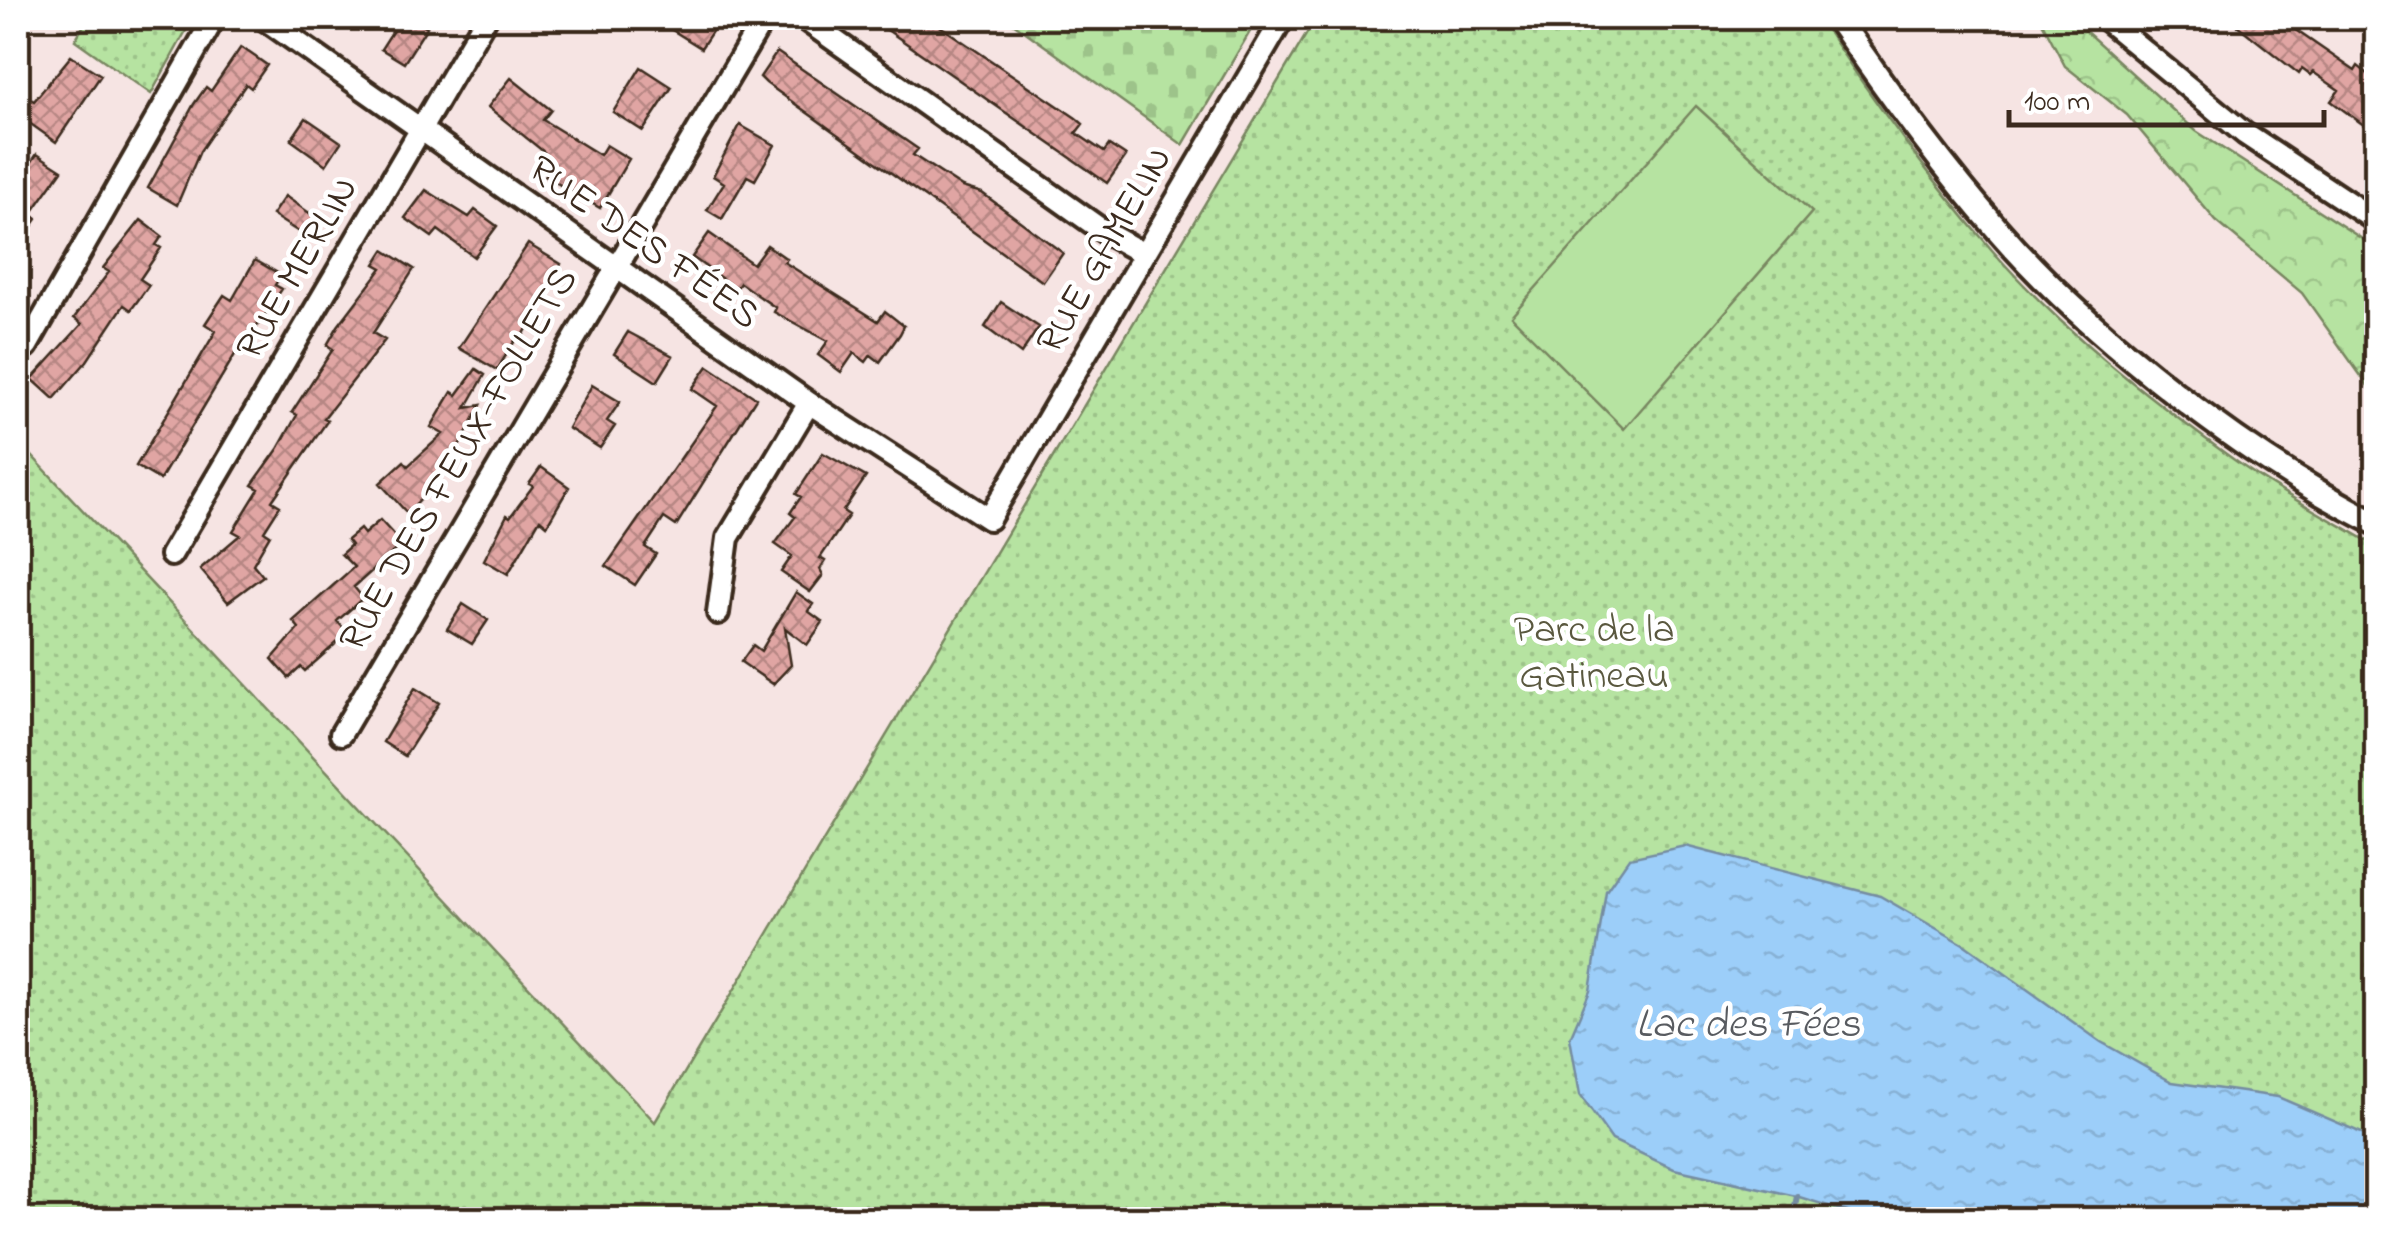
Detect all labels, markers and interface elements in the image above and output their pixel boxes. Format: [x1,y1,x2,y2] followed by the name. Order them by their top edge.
[2009,65,2324,127] scale bar
[2024,81,2090,125] text: 100 m
[1023,136,1189,366] street label: RUE GAMELIN
[515,142,771,346] street label: RUE DES FÉES
[223,166,375,372] street label: RUE MERLIN
[325,257,595,663] street label: RUE DES FEUX-FOLLETS
[1513,602,1675,707] park label: Parc de la Gatineau
[1636,995,1861,1056] water label: Lac des Fées

